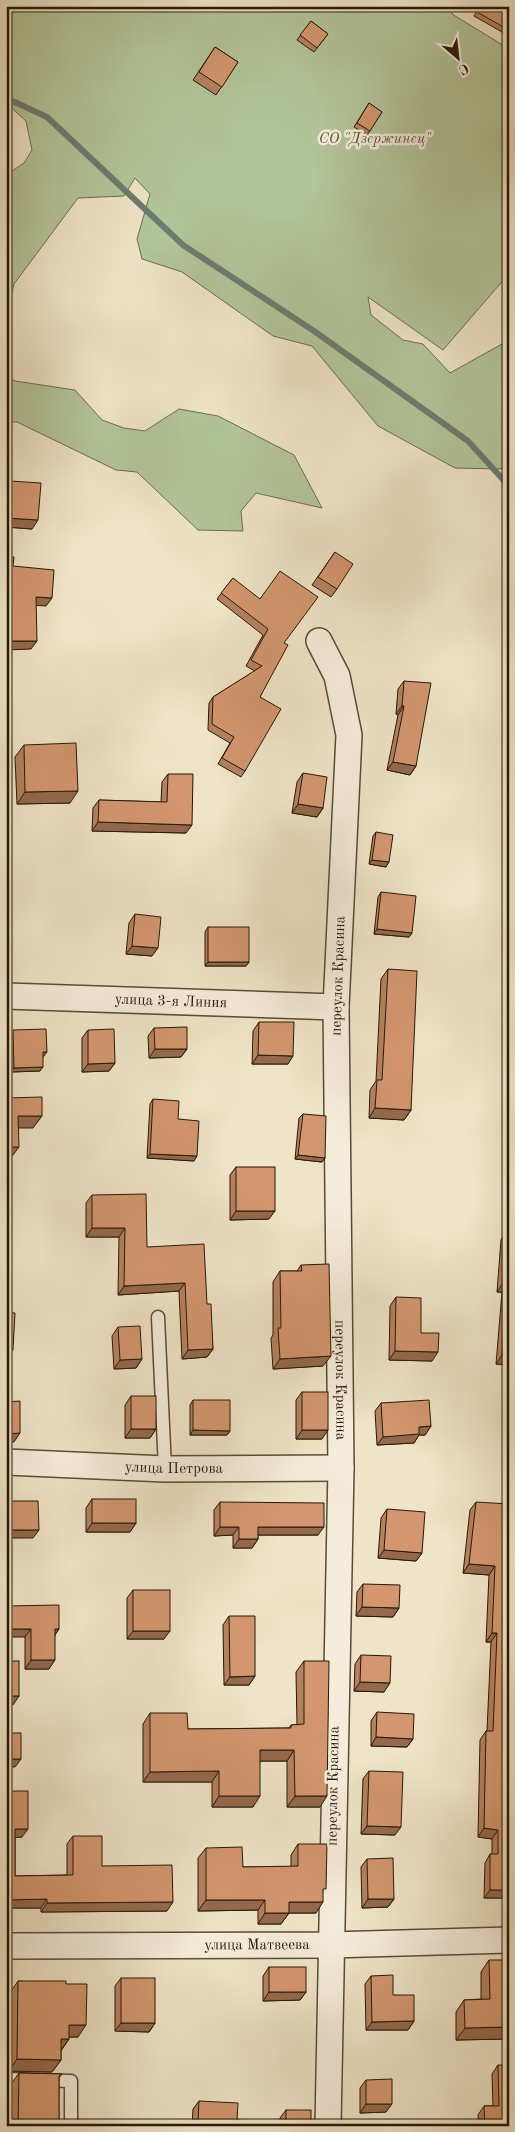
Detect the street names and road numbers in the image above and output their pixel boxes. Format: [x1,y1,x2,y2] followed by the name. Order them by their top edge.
[329,915,349,1036] street label: переулок Красина
[114,992,228,1011] street label: улица 3-я Линия
[332,1320,348,1441] street label: переулок Красина
[124,1460,224,1477] street label: улица Петрова
[325,1725,343,1846] street label: переулок Красина
[204,1938,310,1953] street label: улица Матвеева

